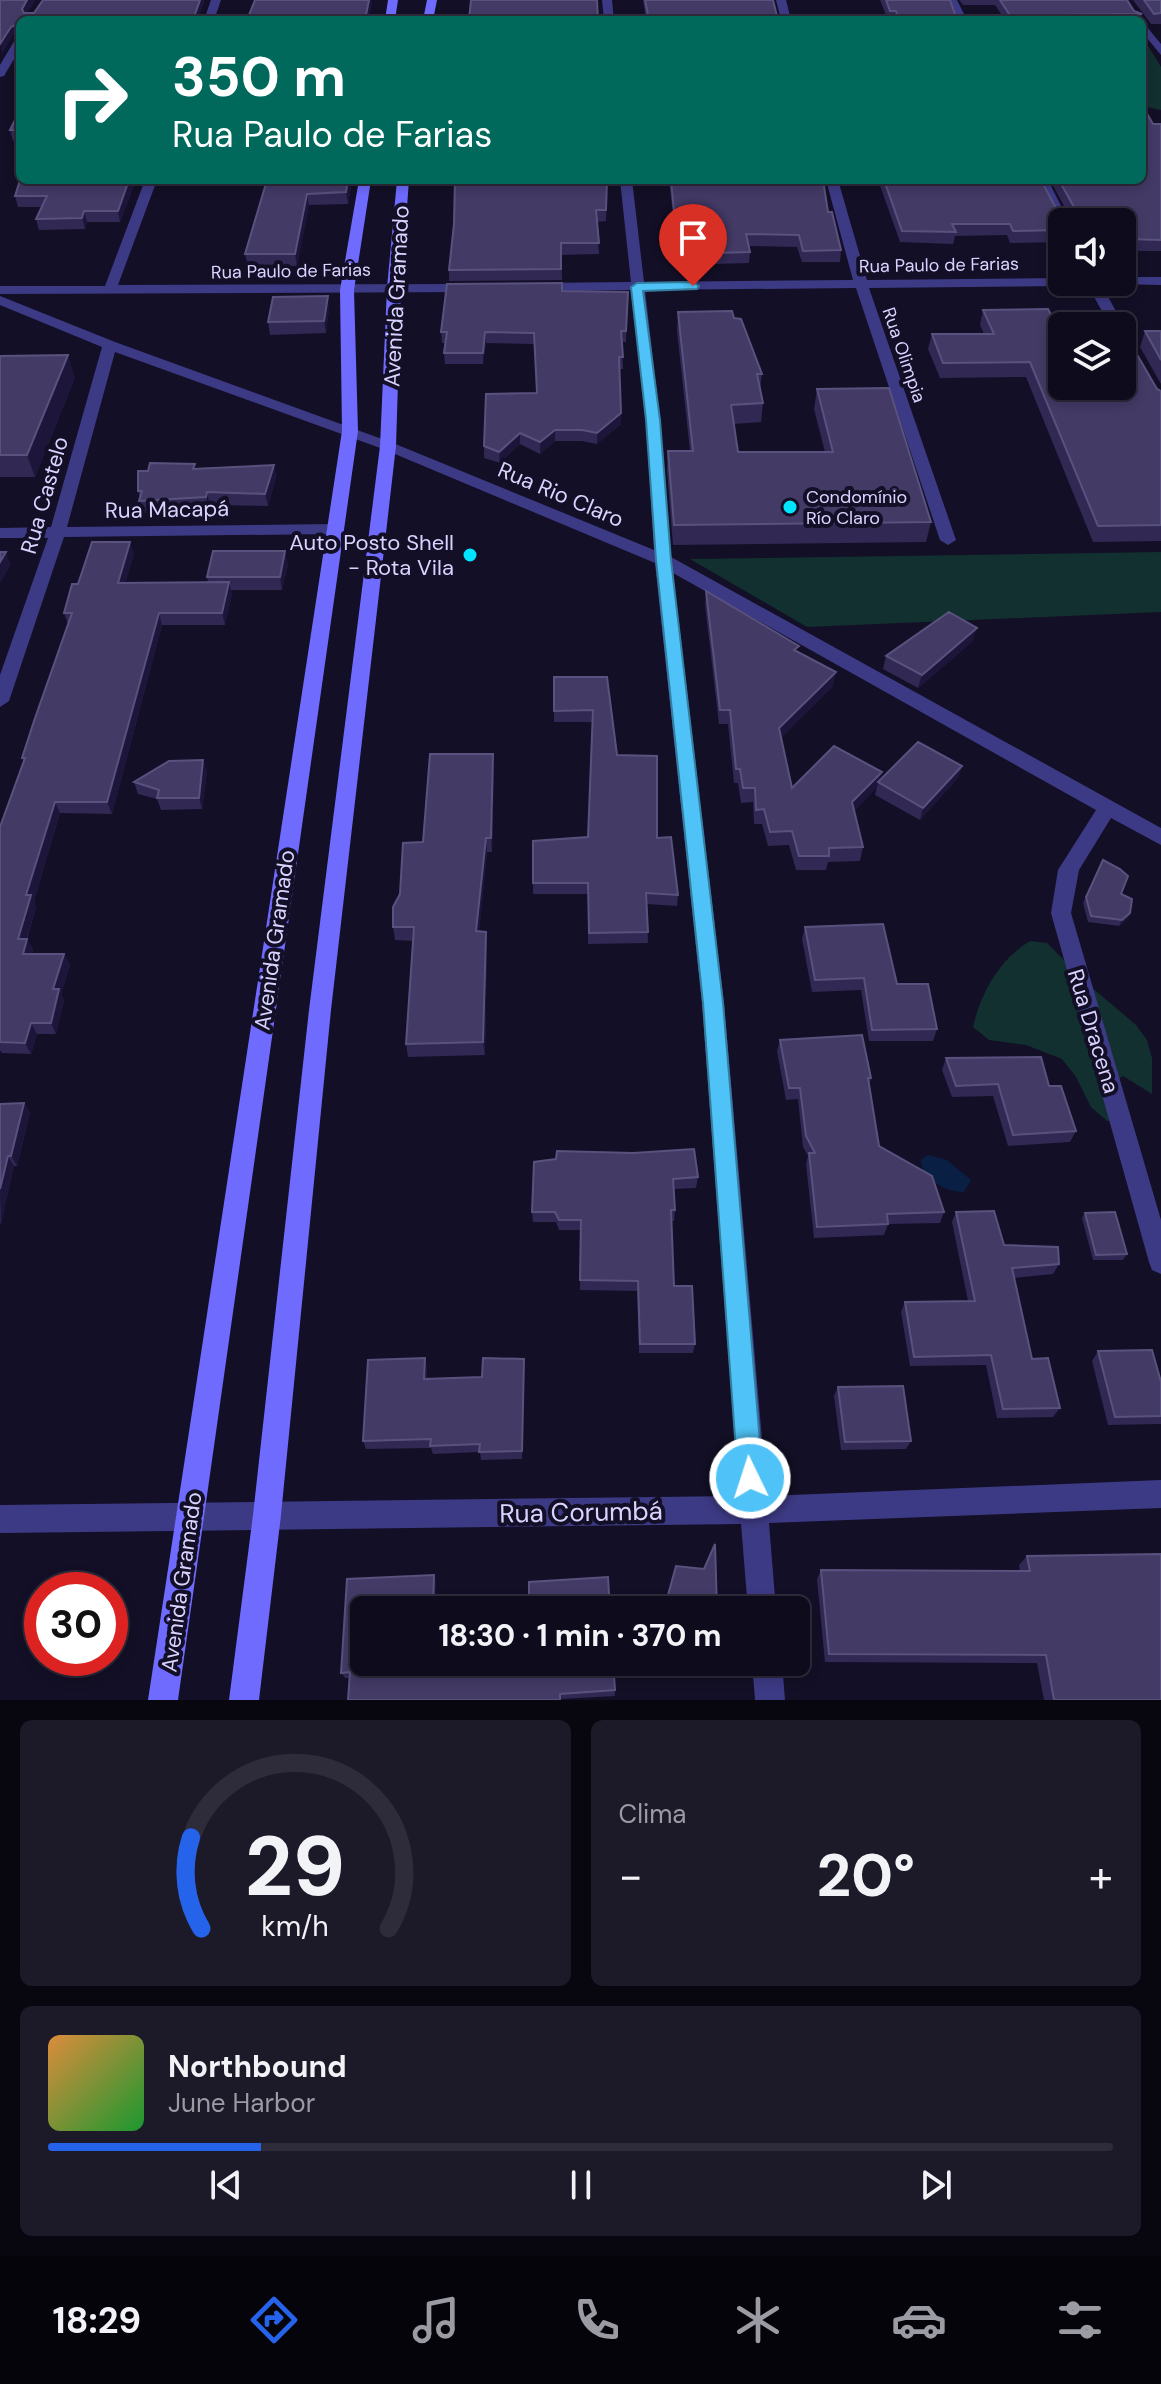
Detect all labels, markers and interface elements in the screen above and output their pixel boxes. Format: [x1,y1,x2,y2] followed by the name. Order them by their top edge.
[172,40,346,113] text: 350 m
[40,48,144,152] icon: right
[172,111,492,158] text: Rua Paulo de Farias
[659,204,727,286] pin
[377,205,416,388] street label: Avenida Gramado
[1048,208,1136,400] map controls
[1048,208,1136,296] button: sound
[671,216,715,260] icon: arrive
[859,252,1019,278] street label: Rua Paulo de Farias
[211,258,371,284] street label: Rua Paulo de Farias
[876,304,932,406] street label: Rua Olimpia
[1048,312,1136,400] button: layers
[14,433,75,557] street label: Rua Castelo
[493,455,628,534] street label: Rua Rio Claro
[806,485,907,530] place label: Condomínio Río Claro
[105,494,229,525] street label: Rua Macapá
[781,498,799,516] marker: Condomínio Río Claro
[289,528,454,582] place label: Auto Posto Shell - Rota Vila
[461,546,479,564] marker: Auto Posto Shell - Rota Vila
[247,848,302,1032] street label: Avenida Gramado
[1061,966,1126,1097] street label: Rua Dracena
[708,1436,792,1520] position arrow
[154,1490,209,1674] street label: Avenida Gramado
[499,1494,663,1530] street label: Rua Corumbá
[24,1572,128,1676] speed limit sign: 30
[438,1616,722,1655] text: 18:30 · 1 min · 370 m
[619,1797,687,1831] text: Clima
[245,1812,345,1921] text: 29
[817,1836,915,1915] text: 20°
[619,1847,643,1905] text: −
[1089,1847,1113,1905] text: +
[261,1908,329,1945] text: km/h
[168,2047,347,2086] text: Northbound
[168,2086,315,2120] text: June Harbor
[204,2163,248,2207] icon: previous
[559,2163,603,2207] icon: pause
[914,2163,958,2207] icon: next
[246,2292,302,2348] icon: directions
[408,2292,464,2348] icon: music
[569,2292,625,2348] icon: phone
[730,2292,786,2348] icon: climate
[891,2292,947,2348] icon: car
[1052,2292,1108,2348] icon: filters
[53,2297,141,2344] text: 18:29

